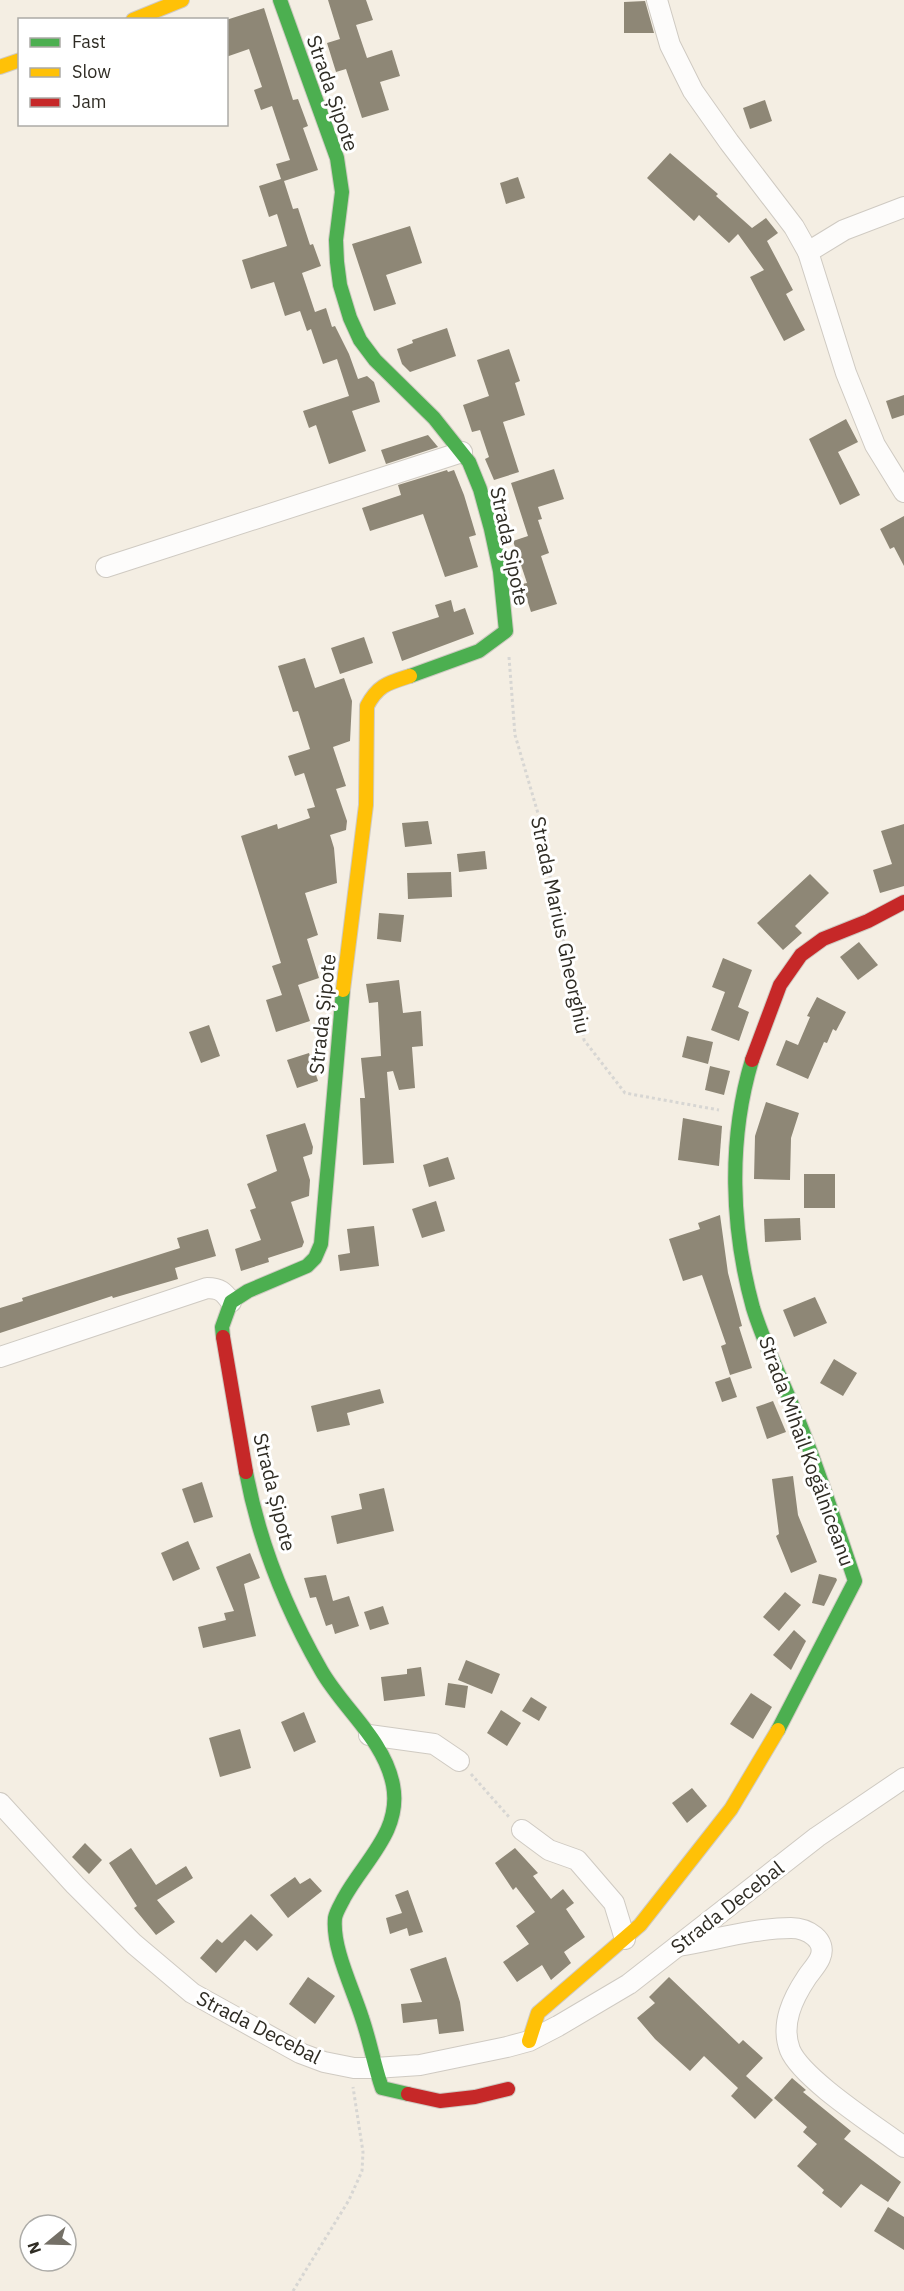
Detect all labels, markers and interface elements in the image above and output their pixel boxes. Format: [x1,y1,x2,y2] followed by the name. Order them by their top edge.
[18,18,228,126] legend
[72,30,106,53] text: Fast
[301,31,365,155] street label: Strada Șipote
[72,60,111,83] text: Slow
[72,90,107,113] text: Jam
[484,484,536,608] street label: Strada Șipote
[525,814,597,1036] street label: Strada Marius Gheorghiu
[302,952,342,1076] street label: Strada Șipote
[753,1332,861,1570] street label: Strada Mihail Kogălniceanu
[247,1430,303,1554] street label: Strada Șipote
[665,1854,789,1960] street label: Strada Decebal
[192,1984,326,2070] street label: Strada Decebal
[18,2213,78,2273] north arrow
[22,2239,45,2257] text: N

